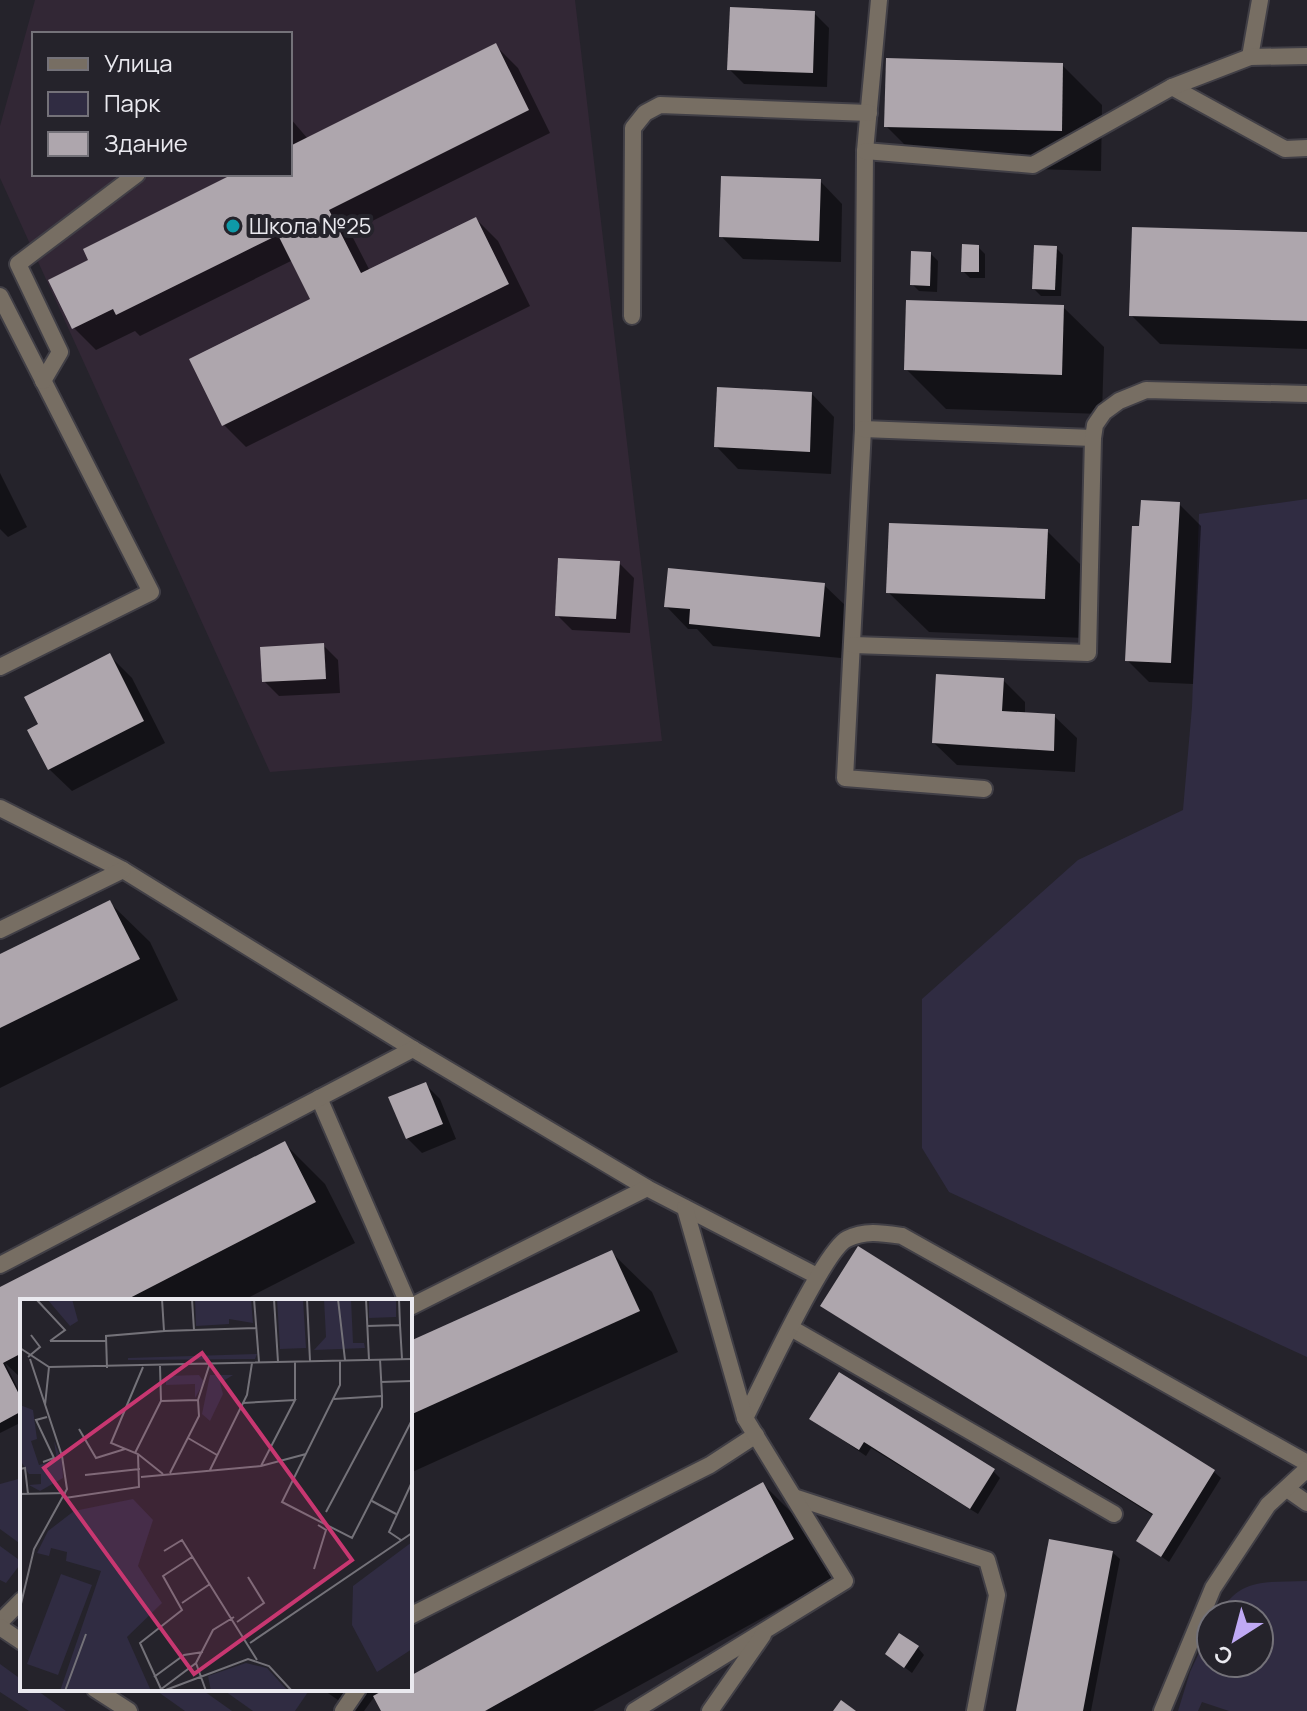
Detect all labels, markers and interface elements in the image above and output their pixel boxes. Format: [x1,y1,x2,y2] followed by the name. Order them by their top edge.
[32,32,292,176] legend
[104,46,173,79] text: Улица
[104,86,161,119] text: Парк
[104,126,188,159] text: Здание
[249,211,372,241] place label: Школа №25
[224,217,242,235] marker: Школа №25
[20,1299,412,1691] inset map
[1195,1599,1275,1679] north arrow
[1208,1638,1239,1672] text: С

